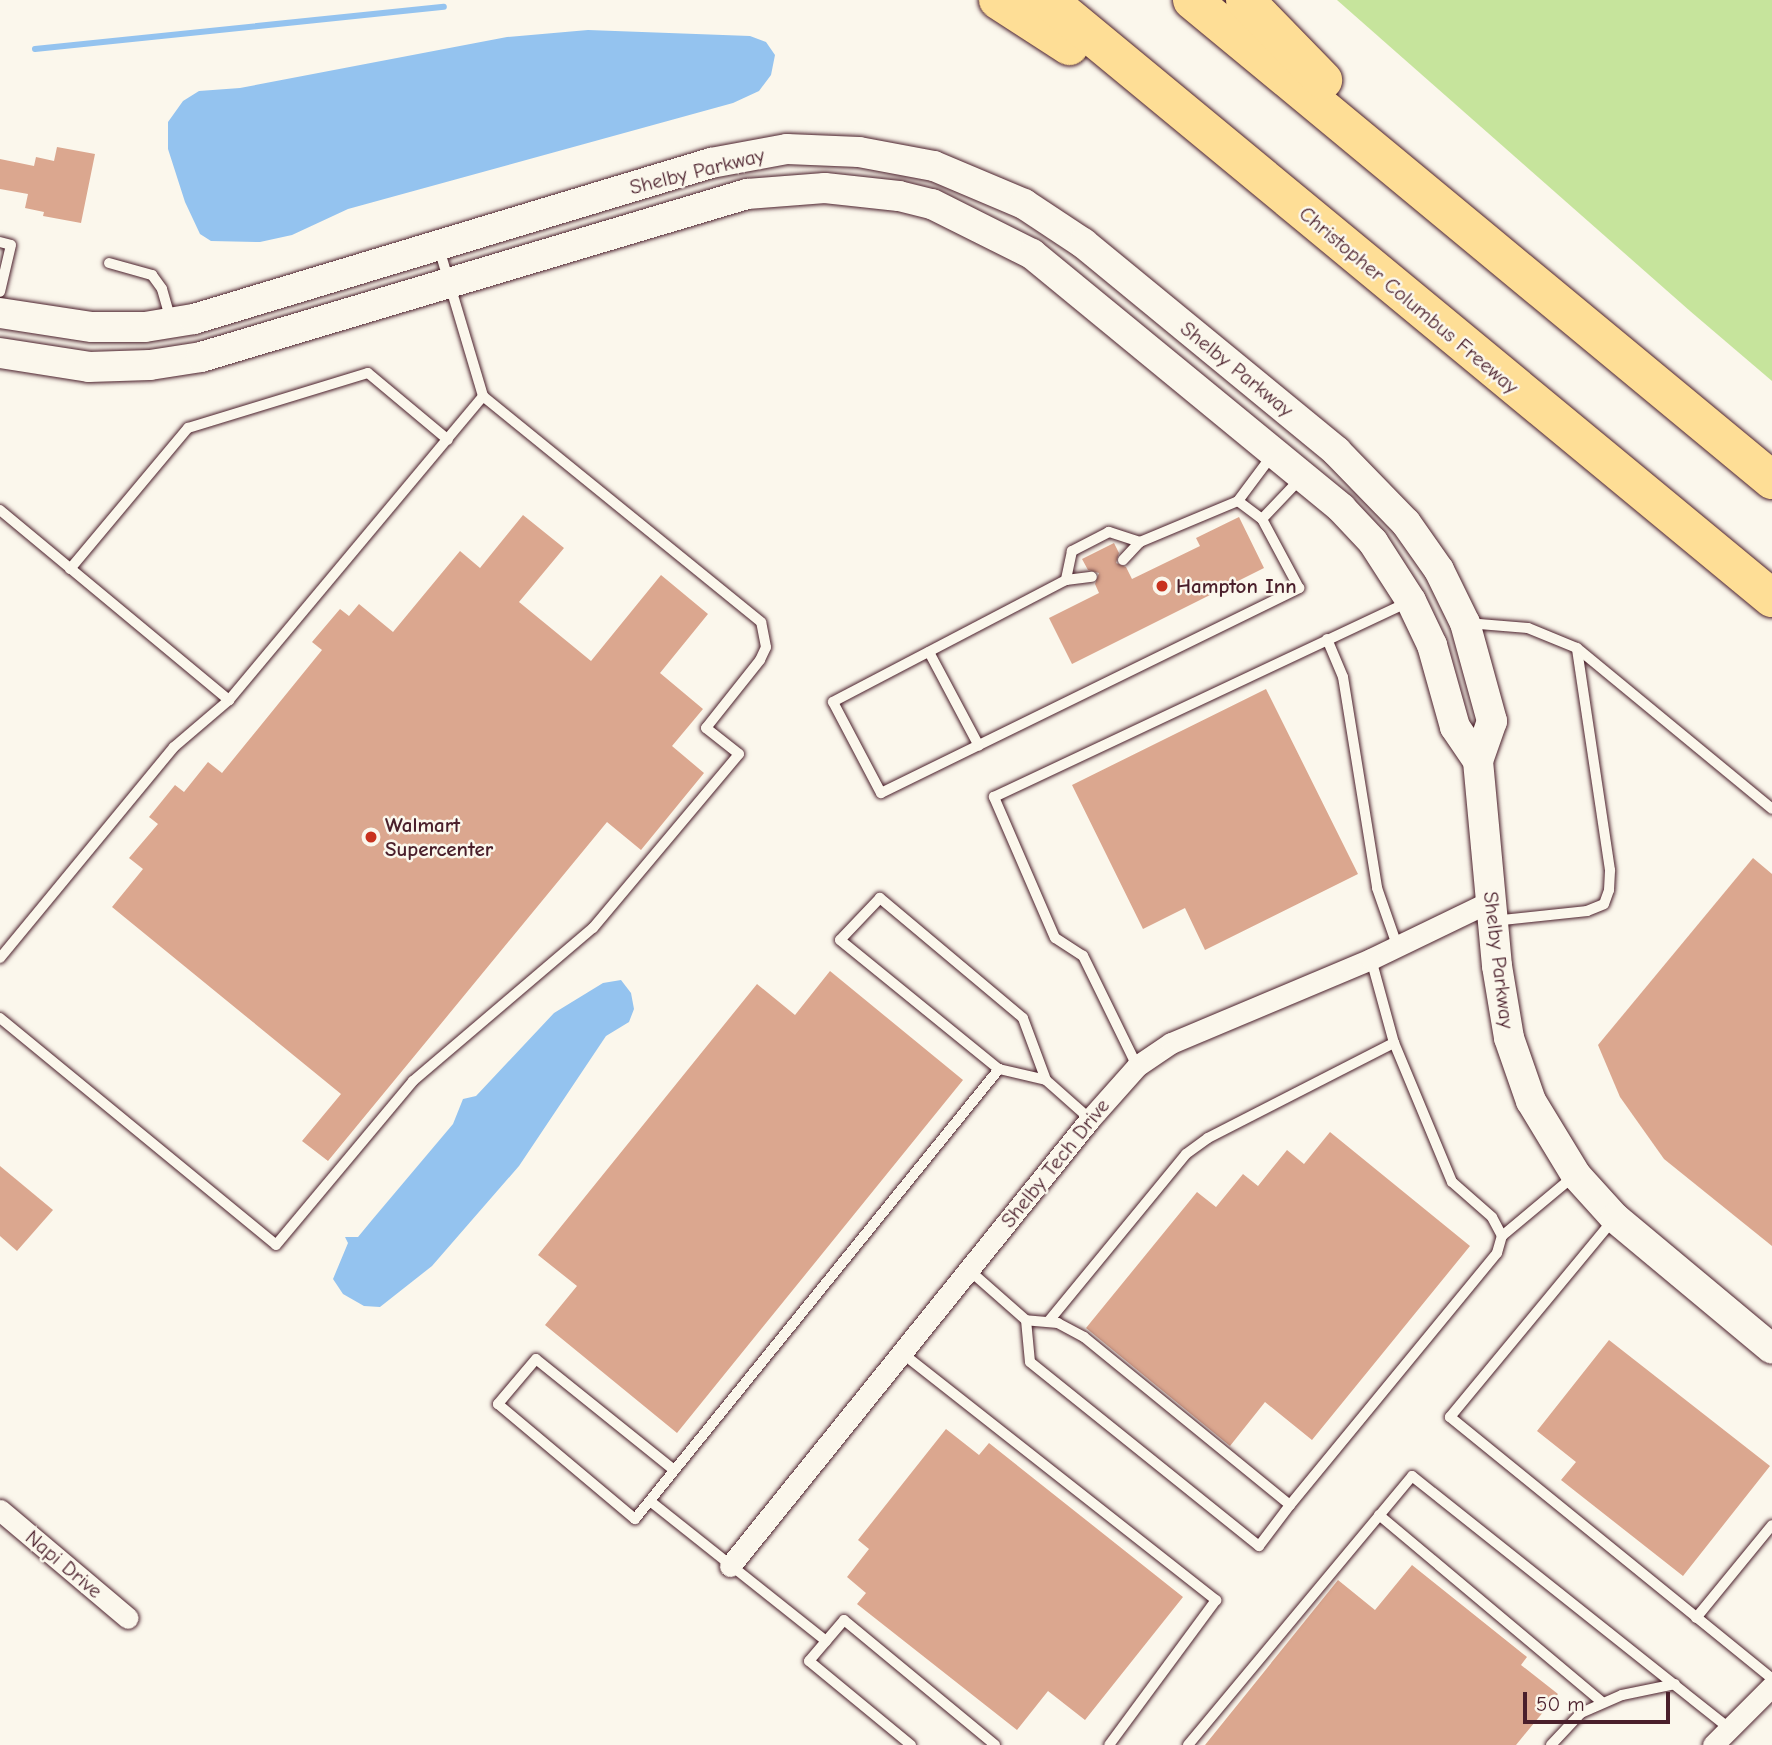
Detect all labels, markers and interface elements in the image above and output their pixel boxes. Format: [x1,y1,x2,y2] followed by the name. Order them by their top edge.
[627,142,767,200] street label: Shelby Parkway
[1294,201,1524,399] street label: Christopher Columbus Freeway
[1175,316,1299,422] street label: Shelby Parkway
[1176,573,1297,599] place label: Hampton Inn
[1154,578,1170,594] marker: Hampton Inn
[385,812,493,862] place label: Walmart Supercenter
[363,829,379,845] marker: Walmart Supercenter
[1478,890,1520,1030] street label: Shelby Parkway
[995,1093,1115,1233] street label: Shelby Tech Drive
[20,1525,108,1603] street label: Napi Drive
[1527,1678,1674,1722] scale bar
[1536,1692,1585,1716] text: 50 m

